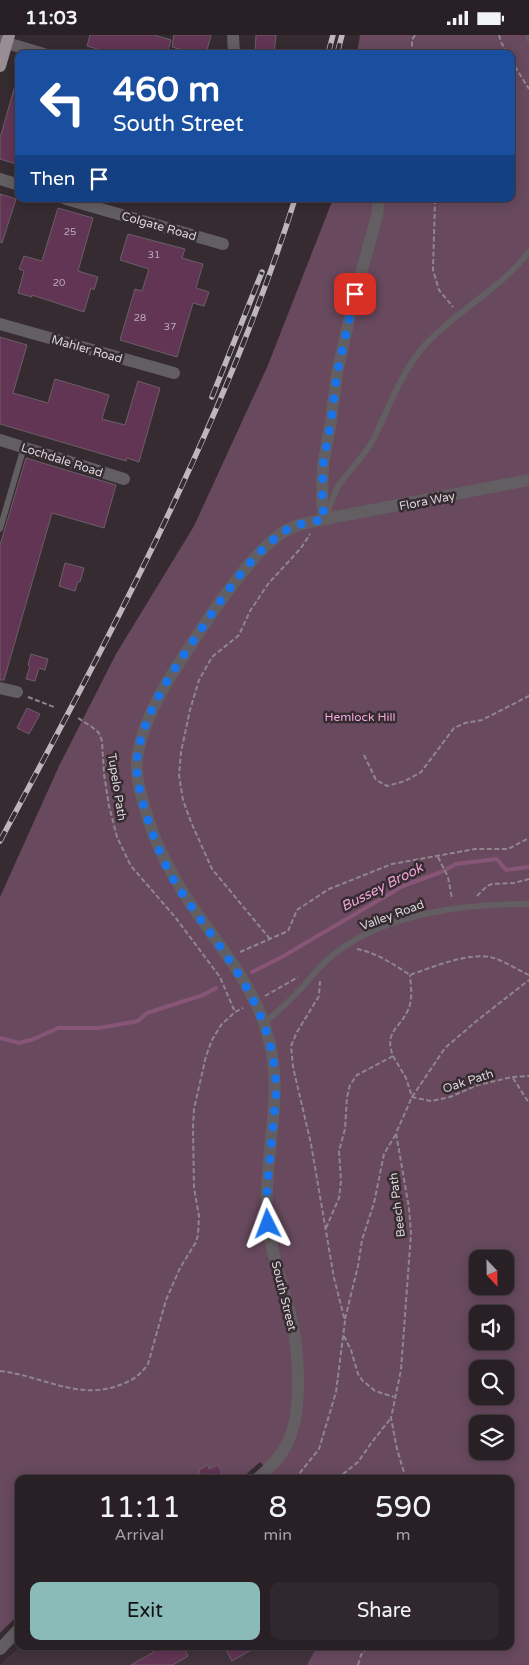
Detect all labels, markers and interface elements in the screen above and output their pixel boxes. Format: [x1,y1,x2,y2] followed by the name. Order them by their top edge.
[25,7,78,29] text: 11:03
[113,69,220,111] text: 460 m
[30,70,95,135] icon: left
[113,111,244,137] text: South Street
[85,165,113,193] icon: arrive
[30,168,75,190] text: Then
[120,209,198,243] street label: Colgate Road
[64,226,76,238] house number: 25
[148,249,160,261] house number: 31
[334,273,376,315] pin
[53,277,65,289] house number: 20
[341,280,369,308] icon: arrive
[134,312,146,324] house number: 28
[164,321,176,333] house number: 37
[50,332,124,366] street label: Mahler Road
[19,440,105,480] street label: Lochdale Road
[398,489,457,513] street label: Flora Way
[325,710,395,724] park label: Hemlock Hill
[105,752,129,822] street label: Tupelo Path
[338,858,427,915] water label: Bussey Brook
[358,897,426,933] street label: Valley Road
[441,1066,495,1096] street label: Oak Path
[386,1172,408,1238] street label: Beech Path
[241,1197,293,1249] position arrow
[469,1250,514,1295] north arrow
[469,1250,514,1460] map controls
[269,1260,300,1333] street label: South Street
[469,1305,514,1350] button: sound
[469,1360,514,1405] button: search
[469,1415,514,1460] button: layers
[98,1489,181,1526] text: 11:11
[268,1489,287,1526] text: 8
[375,1489,431,1526] text: 590
[115,1525,164,1545] text: Arrival
[264,1525,292,1545] text: min
[396,1525,410,1545] text: m
[30,1582,260,1640] button: Exit
[270,1582,499,1640] button: Share

